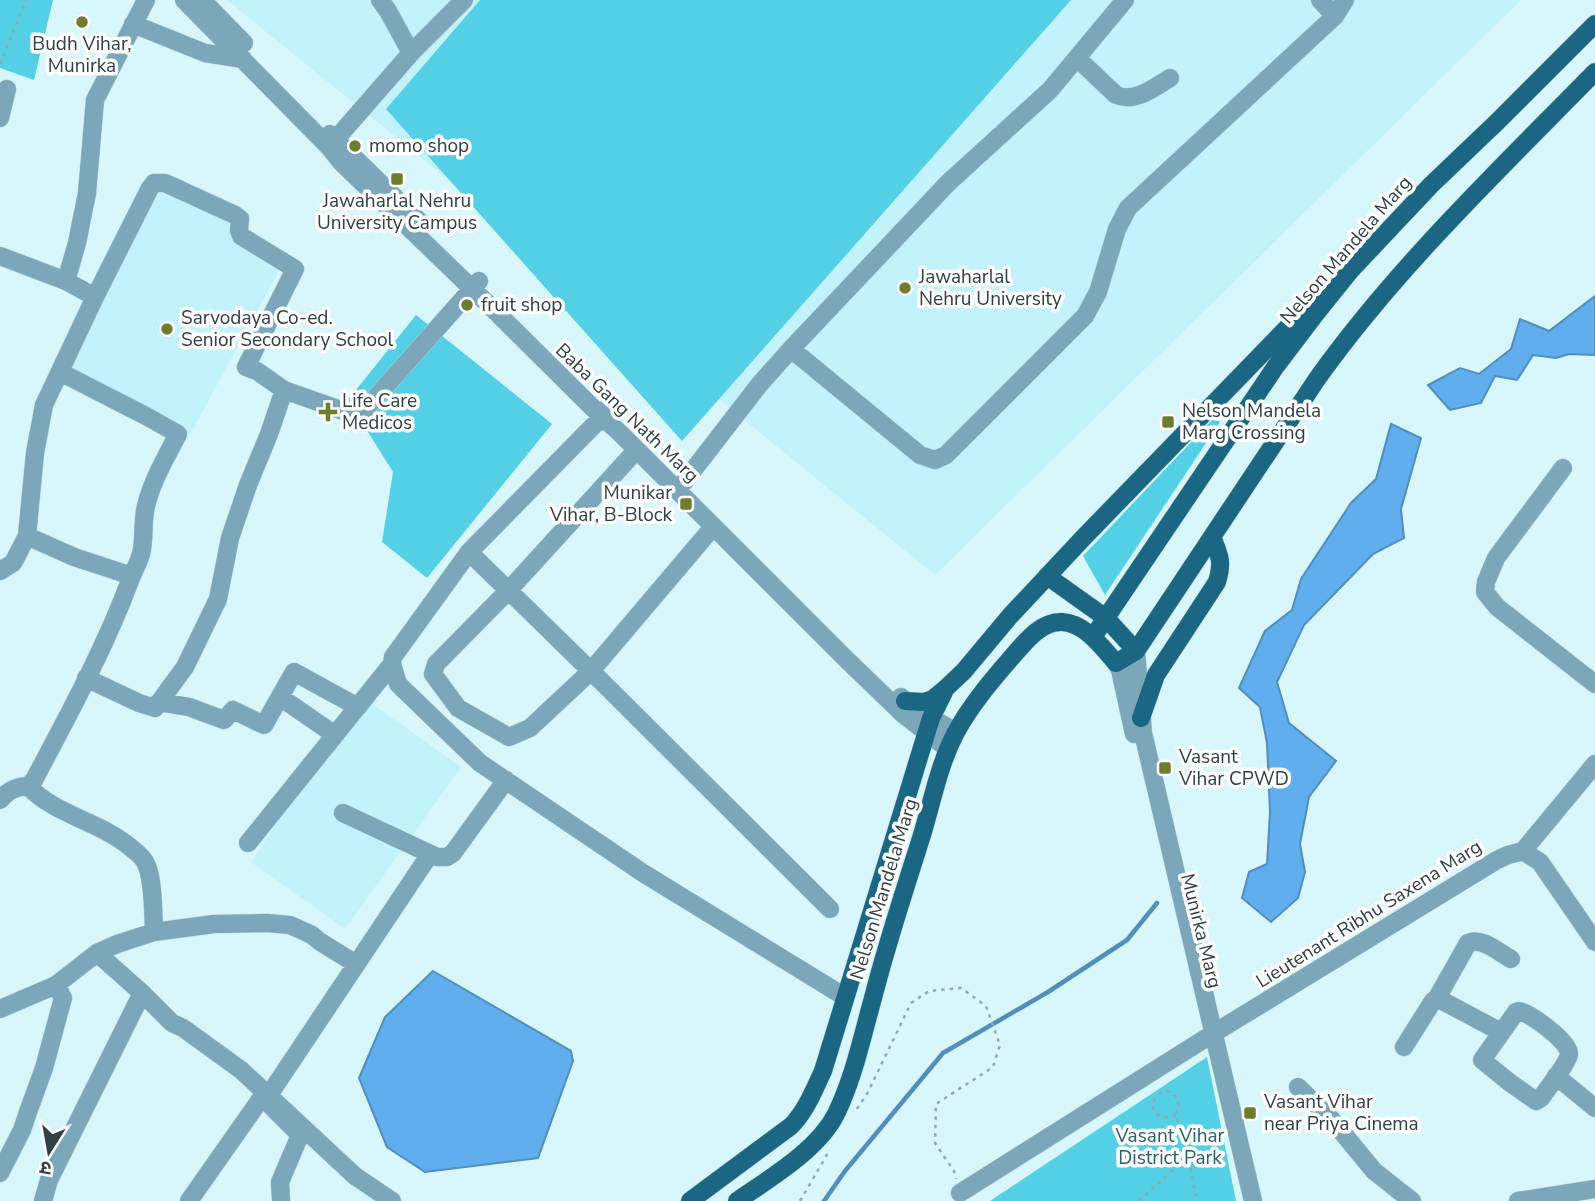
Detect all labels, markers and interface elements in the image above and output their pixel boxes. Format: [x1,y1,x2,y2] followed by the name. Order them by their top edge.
[74,14,90,30] marker: Budh Vihar, Munirka
[32,31,132,79] place label: Budh Vihar, Munirka
[369,133,469,159] place label: momo shop
[347,138,363,154] marker: momo shop
[1274,170,1418,330] street label: Nelson Mandela Marg
[389,171,405,187] marker: Jawaharlal Nehru University Campus
[317,188,477,236] place label: Jawaharlal Nehru University Campus
[918,264,1062,312] place label: Jawaharlal Nehru University
[897,280,913,296] marker: Jawaharlal Nehru University
[481,292,562,318] place label: fruit shop
[459,297,475,313] marker: fruit shop
[181,305,394,353] place label: Sarvodaya Co-ed. Senior Secondary School
[159,321,175,337] marker: Sarvodaya Co-ed. Senior Secondary School
[550,338,704,488] street label: Baba Gang Nath Marg
[342,388,417,436] place label: Life Care Medicos
[1182,398,1321,446] place label: Nelson Mandela Marg Crossing
[320,404,336,420] marker: Life Care Medicos
[1160,414,1176,430] marker: Nelson Mandela Marg Crossing
[549,480,672,528] place label: Munikar Vihar, B-Block
[678,496,694,512] marker: Munikar Vihar, B-Block
[1178,744,1289,792] place label: Vasant Vihar CPWD
[1157,760,1173,776] marker: Vasant Vihar CPWD
[844,795,924,983] street label: Nelson Mandela Marg
[1251,834,1487,994] street label: Lieutenant Ribhu Saxena Marg
[1174,871,1228,991] street label: Munirka Marg
[1263,1089,1419,1137] place label: Vasant Vihar near Priya Cinema
[1242,1105,1258,1121] marker: Vasant Vihar near Priya Cinema
[14,1117,84,1187] north arrow
[1115,1123,1225,1171] park label: Vasant Vihar District Park
[37,1154,54,1182] text: उ

